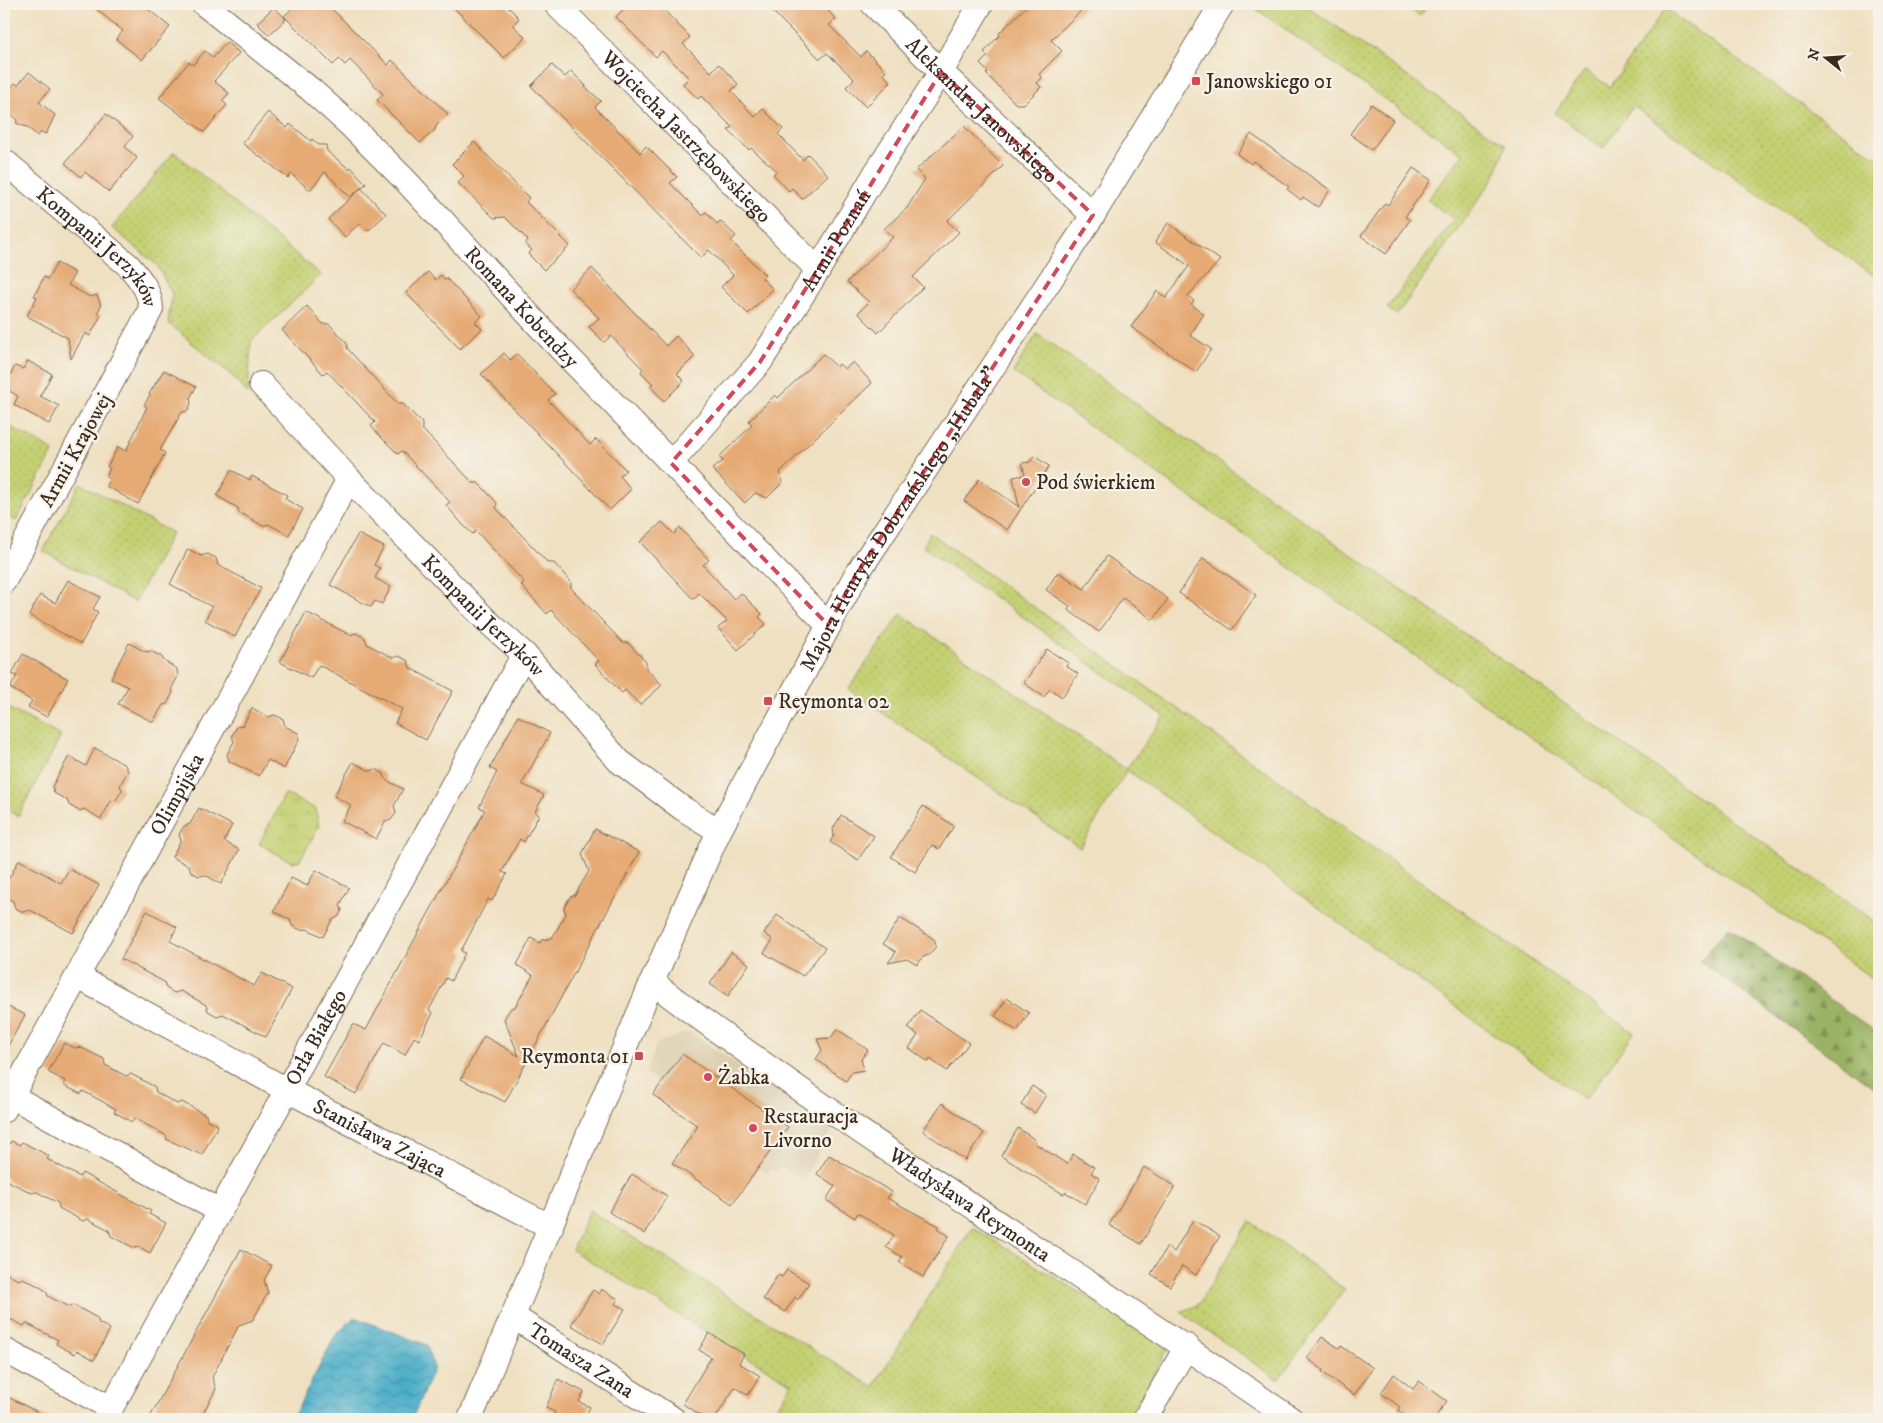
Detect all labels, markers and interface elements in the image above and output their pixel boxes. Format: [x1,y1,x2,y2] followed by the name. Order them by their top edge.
[900,32,1063,189] street label: Aleksandra Janowskiego
[1800,32,1850,82] north arrow
[594,45,776,229] street label: Wojciecha Jastrzębowskiego
[1804,46,1825,63] text: N
[1204,69,1333,95] place label: Janowskiego 01
[1190,75,1202,87] marker: Janowskiego 01
[30,182,163,310] street label: Kompanii Jerzyków
[796,185,877,297] street label: Armii Poznań
[458,241,585,375] street label: Romana Kobendzy
[795,362,1004,676] street label: Majora Henryka Dobrzańskiego „Hubala”
[34,389,118,512] street label: Armii Krajowej
[1036,470,1156,496] place label: Pod świerkiem
[1020,476,1032,488] marker: Pod świerkiem
[415,549,550,683] street label: Kompanii Jerzyków
[778,689,890,715] place label: Reymonta 02
[762,695,774,707] marker: Reymonta 02
[145,749,211,840] street label: Olimpijska
[280,985,353,1090] street label: Orła Białego
[521,1044,629,1070] place label: Reymonta 01
[633,1050,645,1062] marker: Reymonta 01
[718,1064,770,1091] place label: Żabka
[702,1071,714,1083] marker: Żabka
[308,1094,450,1184] street label: Stanisława Zająca
[763,1104,858,1154] place label: Restauracja Livorno
[747,1122,759,1134] marker: Restauracja Livorno
[883,1142,1055,1268] street label: Władysława Reymonta
[523,1318,639,1405] street label: Tomasza Zana

